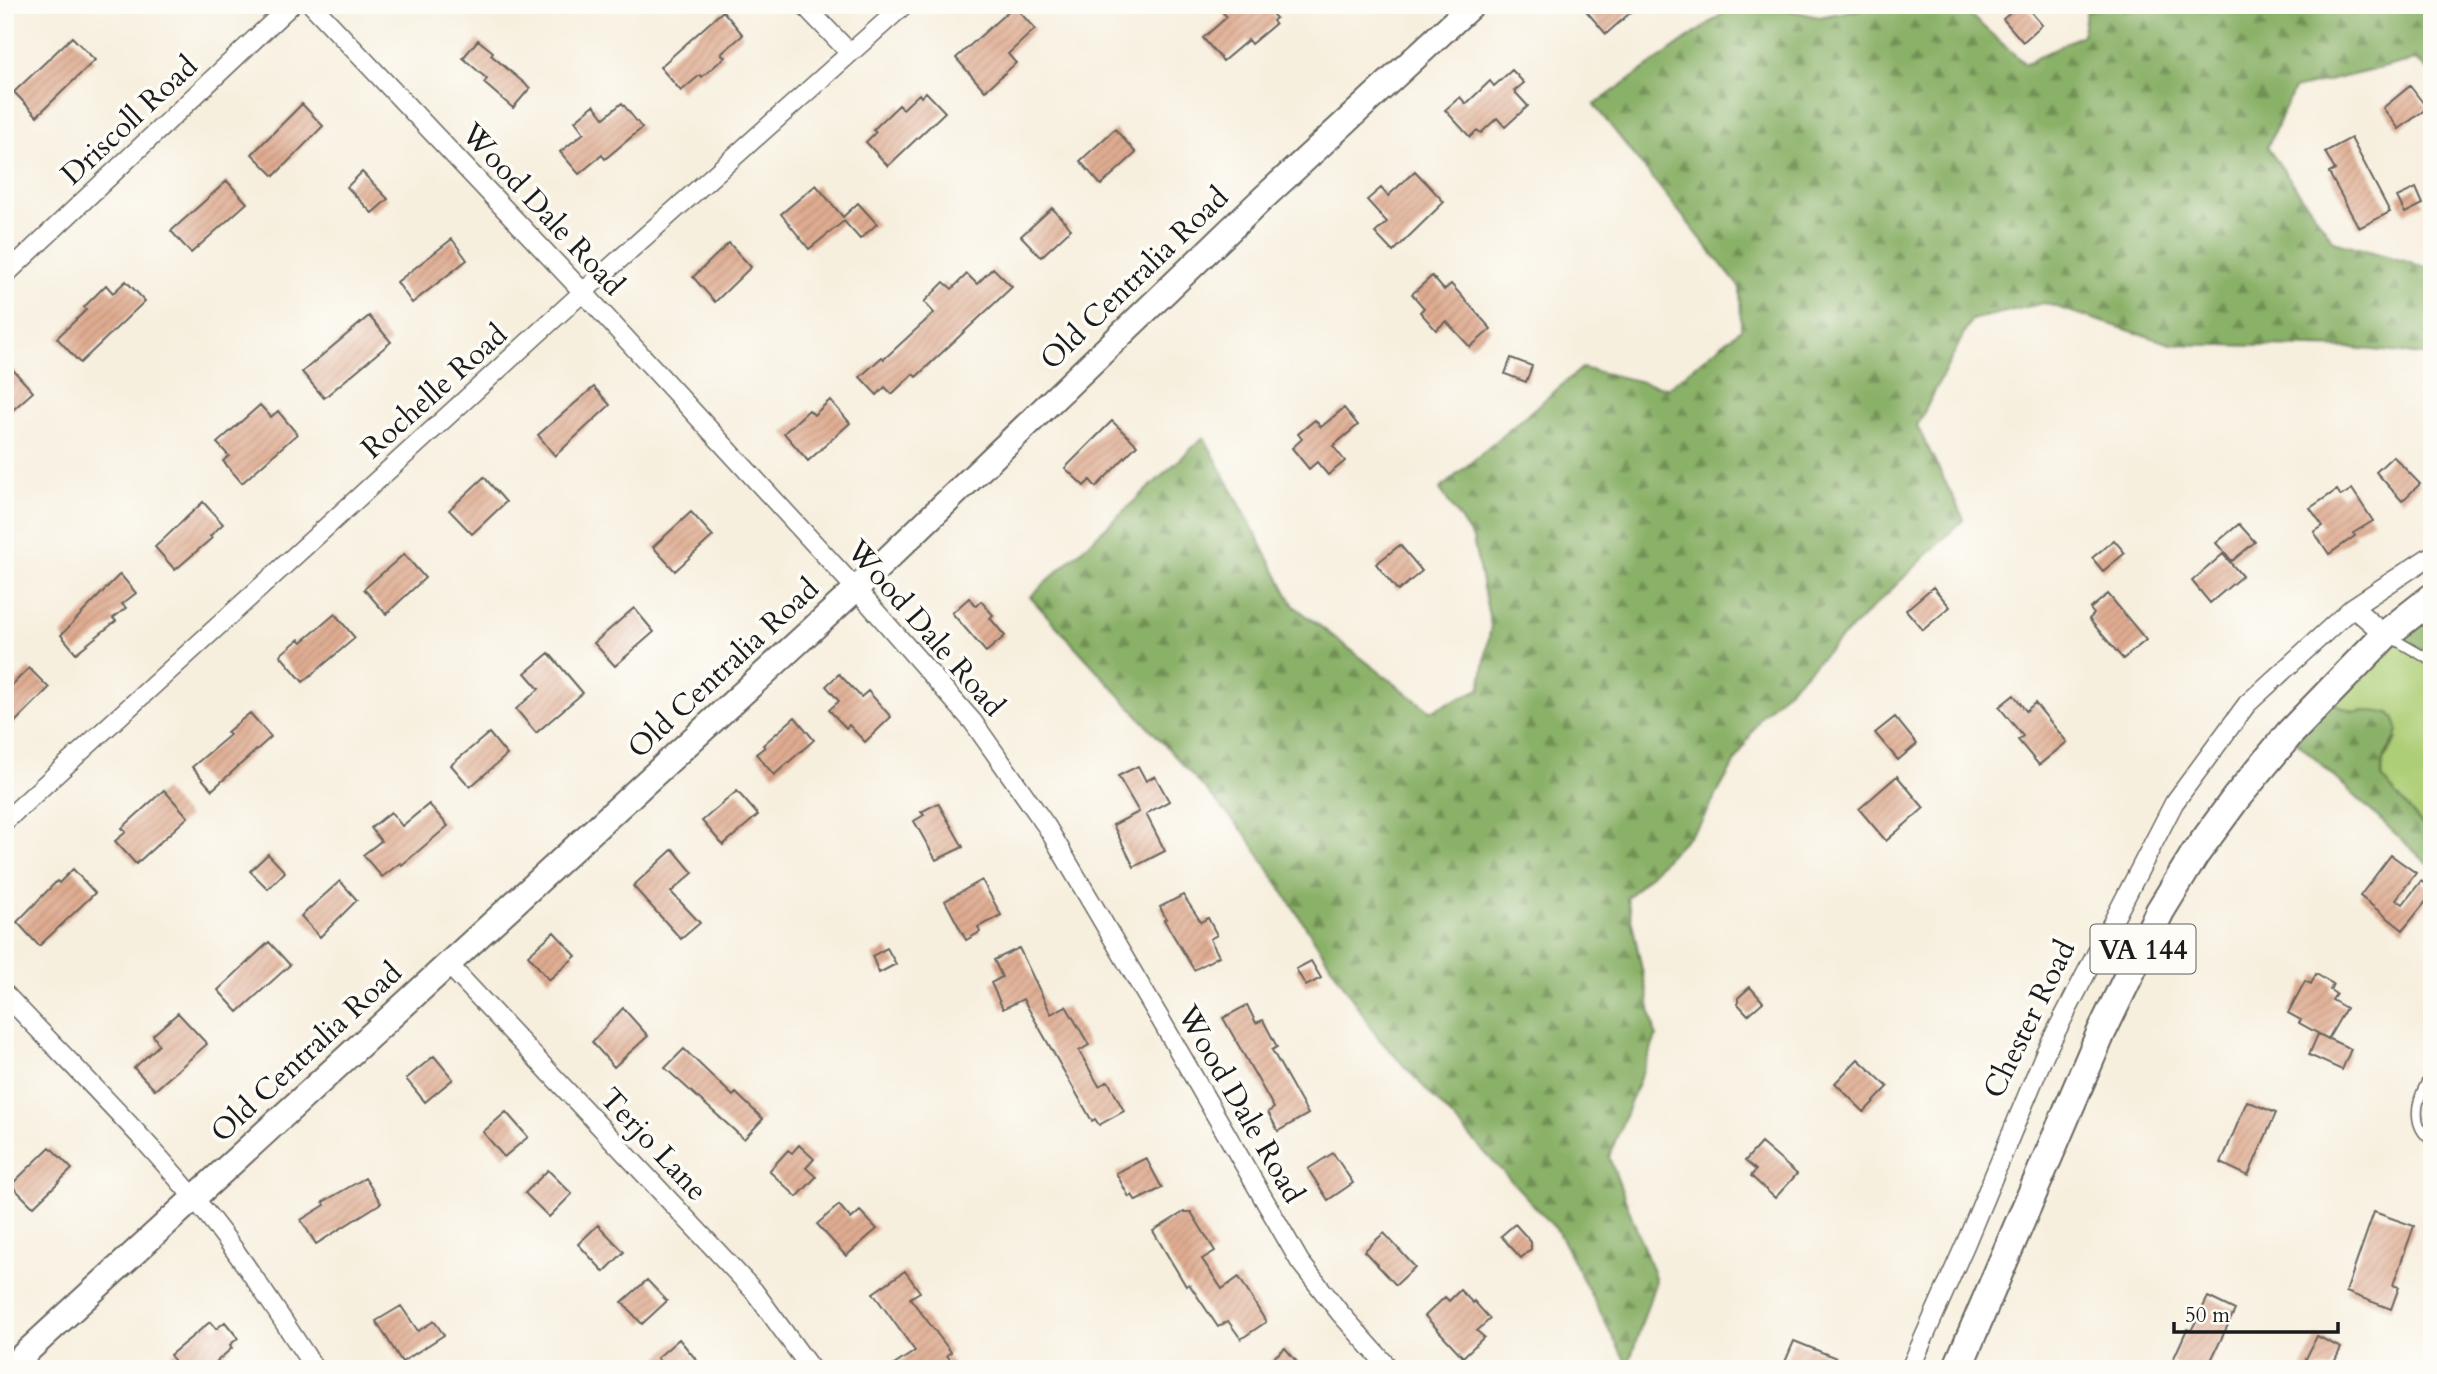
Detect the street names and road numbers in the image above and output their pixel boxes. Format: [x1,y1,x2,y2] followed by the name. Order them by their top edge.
[52,46,207,194] street label: Driscoll Road
[451,113,633,305] street label: Wood Dale Road
[1031,178,1238,379] street label: Old Centralia Road
[352,315,516,468] street label: Rochelle Road
[837,530,1014,726] street label: Wood Dale Road
[619,569,828,768] street label: Old Centralia Road
[2090,925,2196,974] road number: VA 144
[1974,933,2085,1105] street label: Chester Road
[202,953,411,1152] street label: Old Centralia Road
[1167,997,1314,1211] street label: Wood Dale Road
[591,1079,717,1210] street label: Terjo Lane

